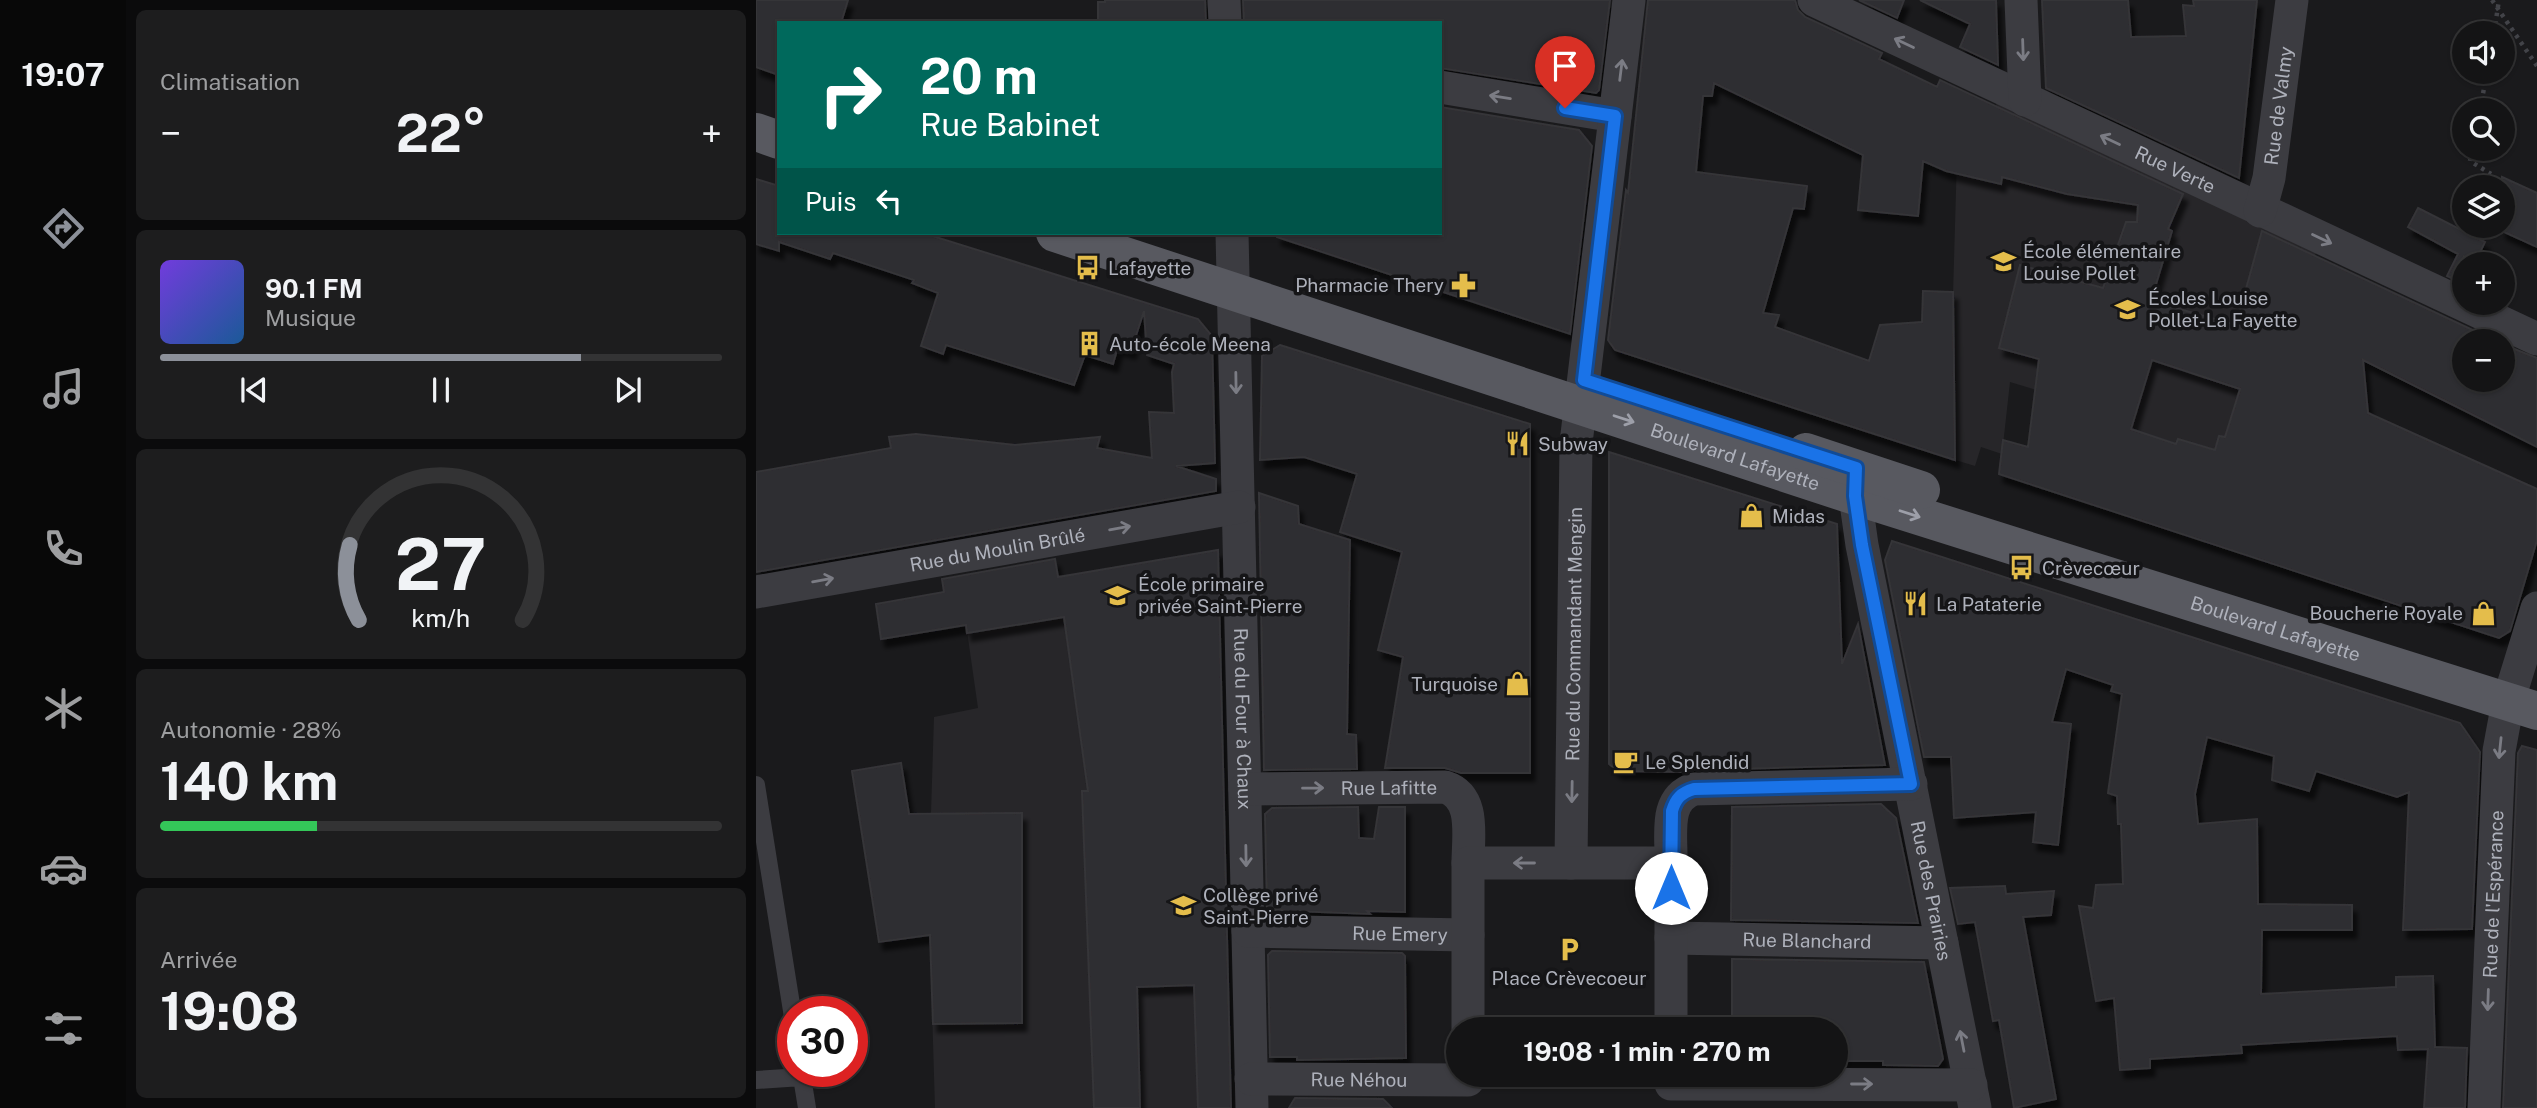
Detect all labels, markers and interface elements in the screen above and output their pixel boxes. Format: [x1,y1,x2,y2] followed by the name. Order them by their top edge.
[2452,21,2515,392] map controls
[2452,21,2515,84] button: sound
[1535,36,1595,108] pin
[1894,36,1915,49] one-way arrow
[2016,38,2029,61] one-way arrow
[2260,45,2297,166] street label: Rue de Valmy
[920,47,1038,105] text: 20 m
[1546,47,1584,85] icon: arrive
[805,49,896,140] icon: right
[21,56,105,93] text: 19:07
[1614,59,1627,82] one-way arrow
[160,68,300,95] text: Climatisation
[1489,90,1512,103] one-way arrow
[2452,98,2515,161] button: search
[396,103,486,164] text: 22°
[920,106,1100,143] text: Rue Babinet
[160,111,181,156] text: −
[701,111,722,156] text: +
[2100,133,2121,146] one-way arrow
[2132,141,2219,198] street label: Rue Verte
[2452,175,2515,238] button: layers
[870,182,908,220] icon: left
[805,186,856,217] text: Puis
[39,204,88,253] icon: directions
[2311,233,2332,247] one-way arrow
[2023,240,2181,284] place label: École élémentaire Louise Pollet
[1989,248,2017,276] school or university icon: École élémentaire Louise Pollet
[2452,252,2515,315] button: +
[1074,254,1102,282] bus stop icon: Lafayette
[1108,257,1191,279] place label: Lafayette
[1450,271,1478,299] pharmacy icon: Pharmacie Thery
[265,273,363,304] text: 90.1 FM
[1295,274,1444,296] place label: Pharmacie Thery
[2148,287,2298,331] place label: Écoles Louise Pollet-La Fayette
[2114,295,2142,323] school or university icon: Écoles Louise Pollet-La Fayette
[265,304,356,331] text: Musique
[2452,329,2515,392] button: −
[1075,330,1103,358] building icon: Auto-école Meena
[1109,333,1271,355] place label: Auto-école Meena
[39,364,88,413] icon: music
[235,371,273,409] icon: previous
[422,371,460,409] icon: pause
[609,371,647,409] icon: next
[1229,371,1242,394] one-way arrow
[1613,413,1635,426] one-way arrow
[1648,419,1823,495] street label: Boulevard Lafayette
[1504,430,1532,458] restaurant icon: Subway
[1538,433,1608,455] place label: Subway
[1738,502,1766,530] shop icon: Midas
[1772,505,1825,527] place label: Midas
[1561,507,1586,761] street label: Rue du Commandant Mengin
[1898,508,1920,521] one-way arrow
[395,521,487,606] text: 27
[1108,521,1131,534] one-way arrow
[908,523,1087,576] street label: Rue du Moulin Brûlé
[39,524,88,573] icon: phone
[2008,554,2036,582] bus stop icon: Crèvecœur
[2042,557,2140,579] place label: Crèvecœur
[811,573,834,586] one-way arrow
[1138,573,1303,617] place label: École primaire privée Saint-Pierre
[1104,581,1132,609] school or university icon: École primaire privée Saint-Pierre
[1902,590,1930,618] restaurant icon: La Pataterie
[2188,591,2363,666] street label: Boulevard Lafayette
[1936,593,2042,615] place label: La Pataterie
[2469,599,2497,627] shop icon: Boucherie Royale
[2310,602,2463,624] place label: Boucherie Royale
[412,603,470,633] text: km/h
[1230,628,1256,810] street label: Rue du Four à Chaux
[1504,670,1532,698] shop icon: Turquoise
[1411,673,1498,695] place label: Turquoise
[39,684,88,733] icon: climate
[160,716,342,743] text: Autonomie · 28%
[2493,736,2506,759] one-way arrow
[1611,748,1639,776] cafe icon: Le Splendid
[160,751,338,812] text: 140 km
[1645,751,1749,773] place label: Le Splendid
[1341,776,1437,799] street label: Rue Lafitte
[1565,780,1579,803] one-way arrow
[1301,781,1324,795] one-way arrow
[2478,810,2507,979] street label: Rue de l'Espérance
[1907,819,1956,962] street label: Rue des Prairies
[39,844,88,893] icon: car
[1239,844,1253,867] one-way arrow
[1634,851,1708,925] position arrow
[1513,856,1536,870] one-way arrow
[1203,884,1319,928] place label: Collège privé Saint-Pierre
[1169,892,1197,920] school or university icon: Collège privé Saint-Pierre
[1352,922,1448,946] street label: Rue Emery
[1742,928,1872,953] street label: Rue Blanchard
[1555,936,1583,964] parking icon: Place Crèvecoeur
[160,946,237,973] text: Arrivée
[1491,967,1647,989] place label: Place Crèvecoeur
[160,981,299,1042] text: 19:08
[2482,988,2495,1011] one-way arrow
[777,996,868,1087] speed limit sign: 30
[39,1004,88,1053] icon: filters
[1955,1030,1968,1053] one-way arrow
[1523,1036,1771,1067] text: 19:08 · 1 min · 270 m
[1311,1068,1407,1091] street label: Rue Néhou
[1850,1077,1873,1091] one-way arrow

